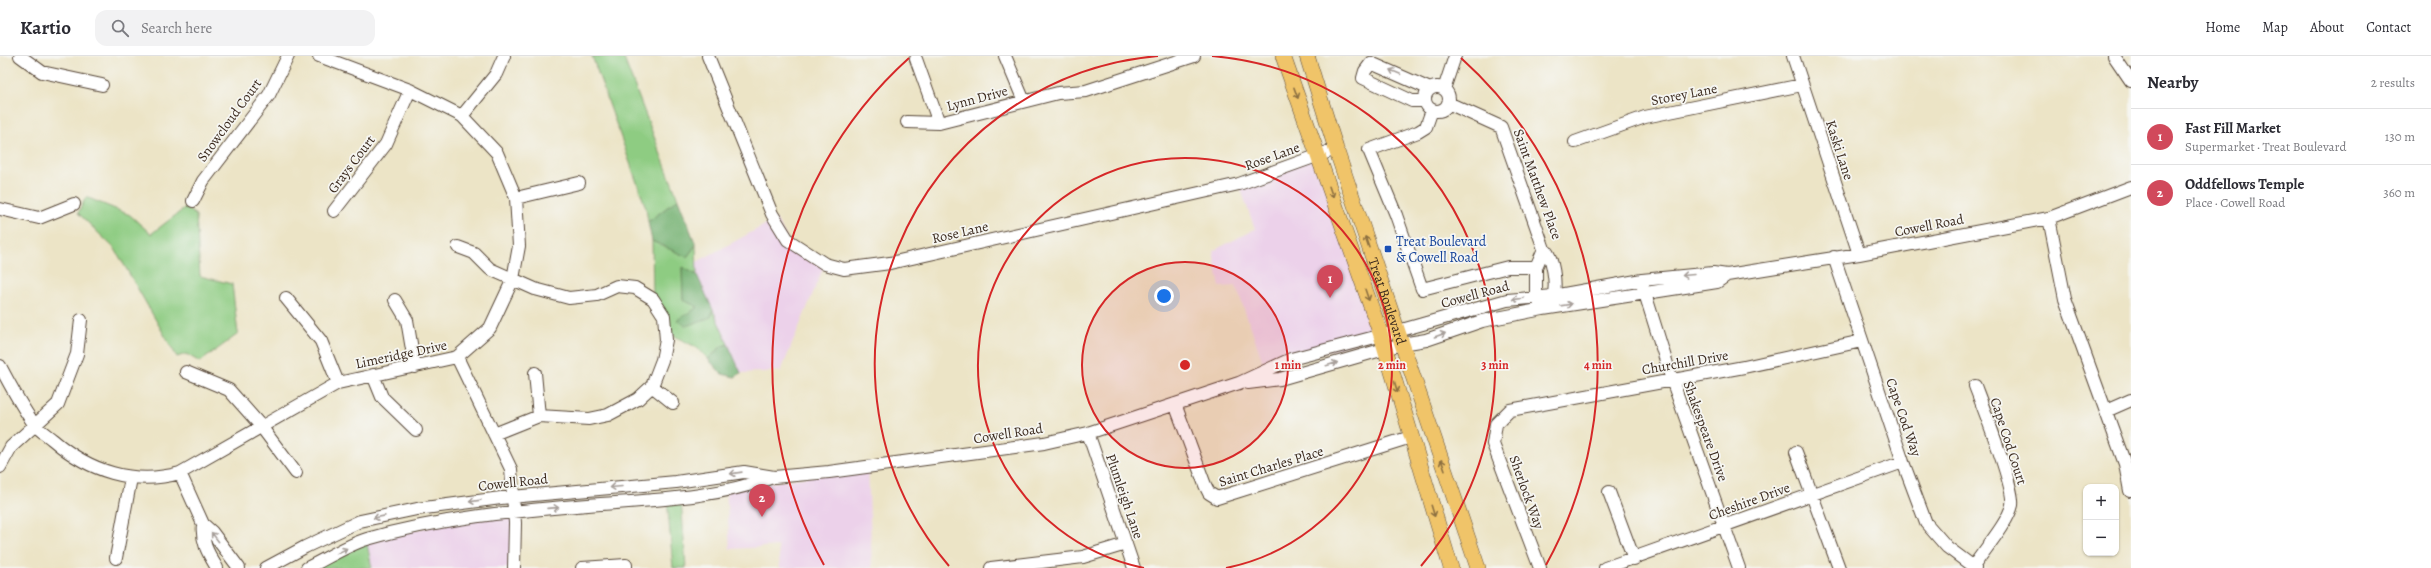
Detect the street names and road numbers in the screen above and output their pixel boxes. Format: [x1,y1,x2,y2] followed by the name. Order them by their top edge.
[193,75,266,166] street label: Snowcloud Court
[1649,79,1719,110] street label: Storey Lane
[944,81,1010,116] street label: Lynn Drive
[1821,118,1858,183] street label: Kaski Lane
[1509,126,1566,242] street label: Saint Matthew Place
[323,131,380,197] street label: Grays Court
[1242,138,1302,175] street label: Rose Lane
[1893,209,1966,241] street label: Cowell Road
[930,217,990,248] street label: Rose Lane
[1364,255,1411,348] street label: Treat Boulevard
[1439,276,1512,313] street label: Cowell Road
[353,335,449,373] street label: Limeridge Drive
[1640,346,1730,379] street label: Churchill Drive
[1881,375,1926,460] street label: Cape Cod Way
[1679,378,1733,484] street label: Shakespeare Drive
[1986,395,2032,487] street label: Cape Cod Court
[972,419,1045,448] street label: Cowell Road
[1216,442,1326,491] street label: Saint Charles Place
[1101,451,1148,541] street label: Plumleigh Lane
[1504,453,1549,532] street label: Sherlock Way
[477,469,549,496] street label: Cowell Road
[1706,478,1792,525] street label: Cheshire Drive

